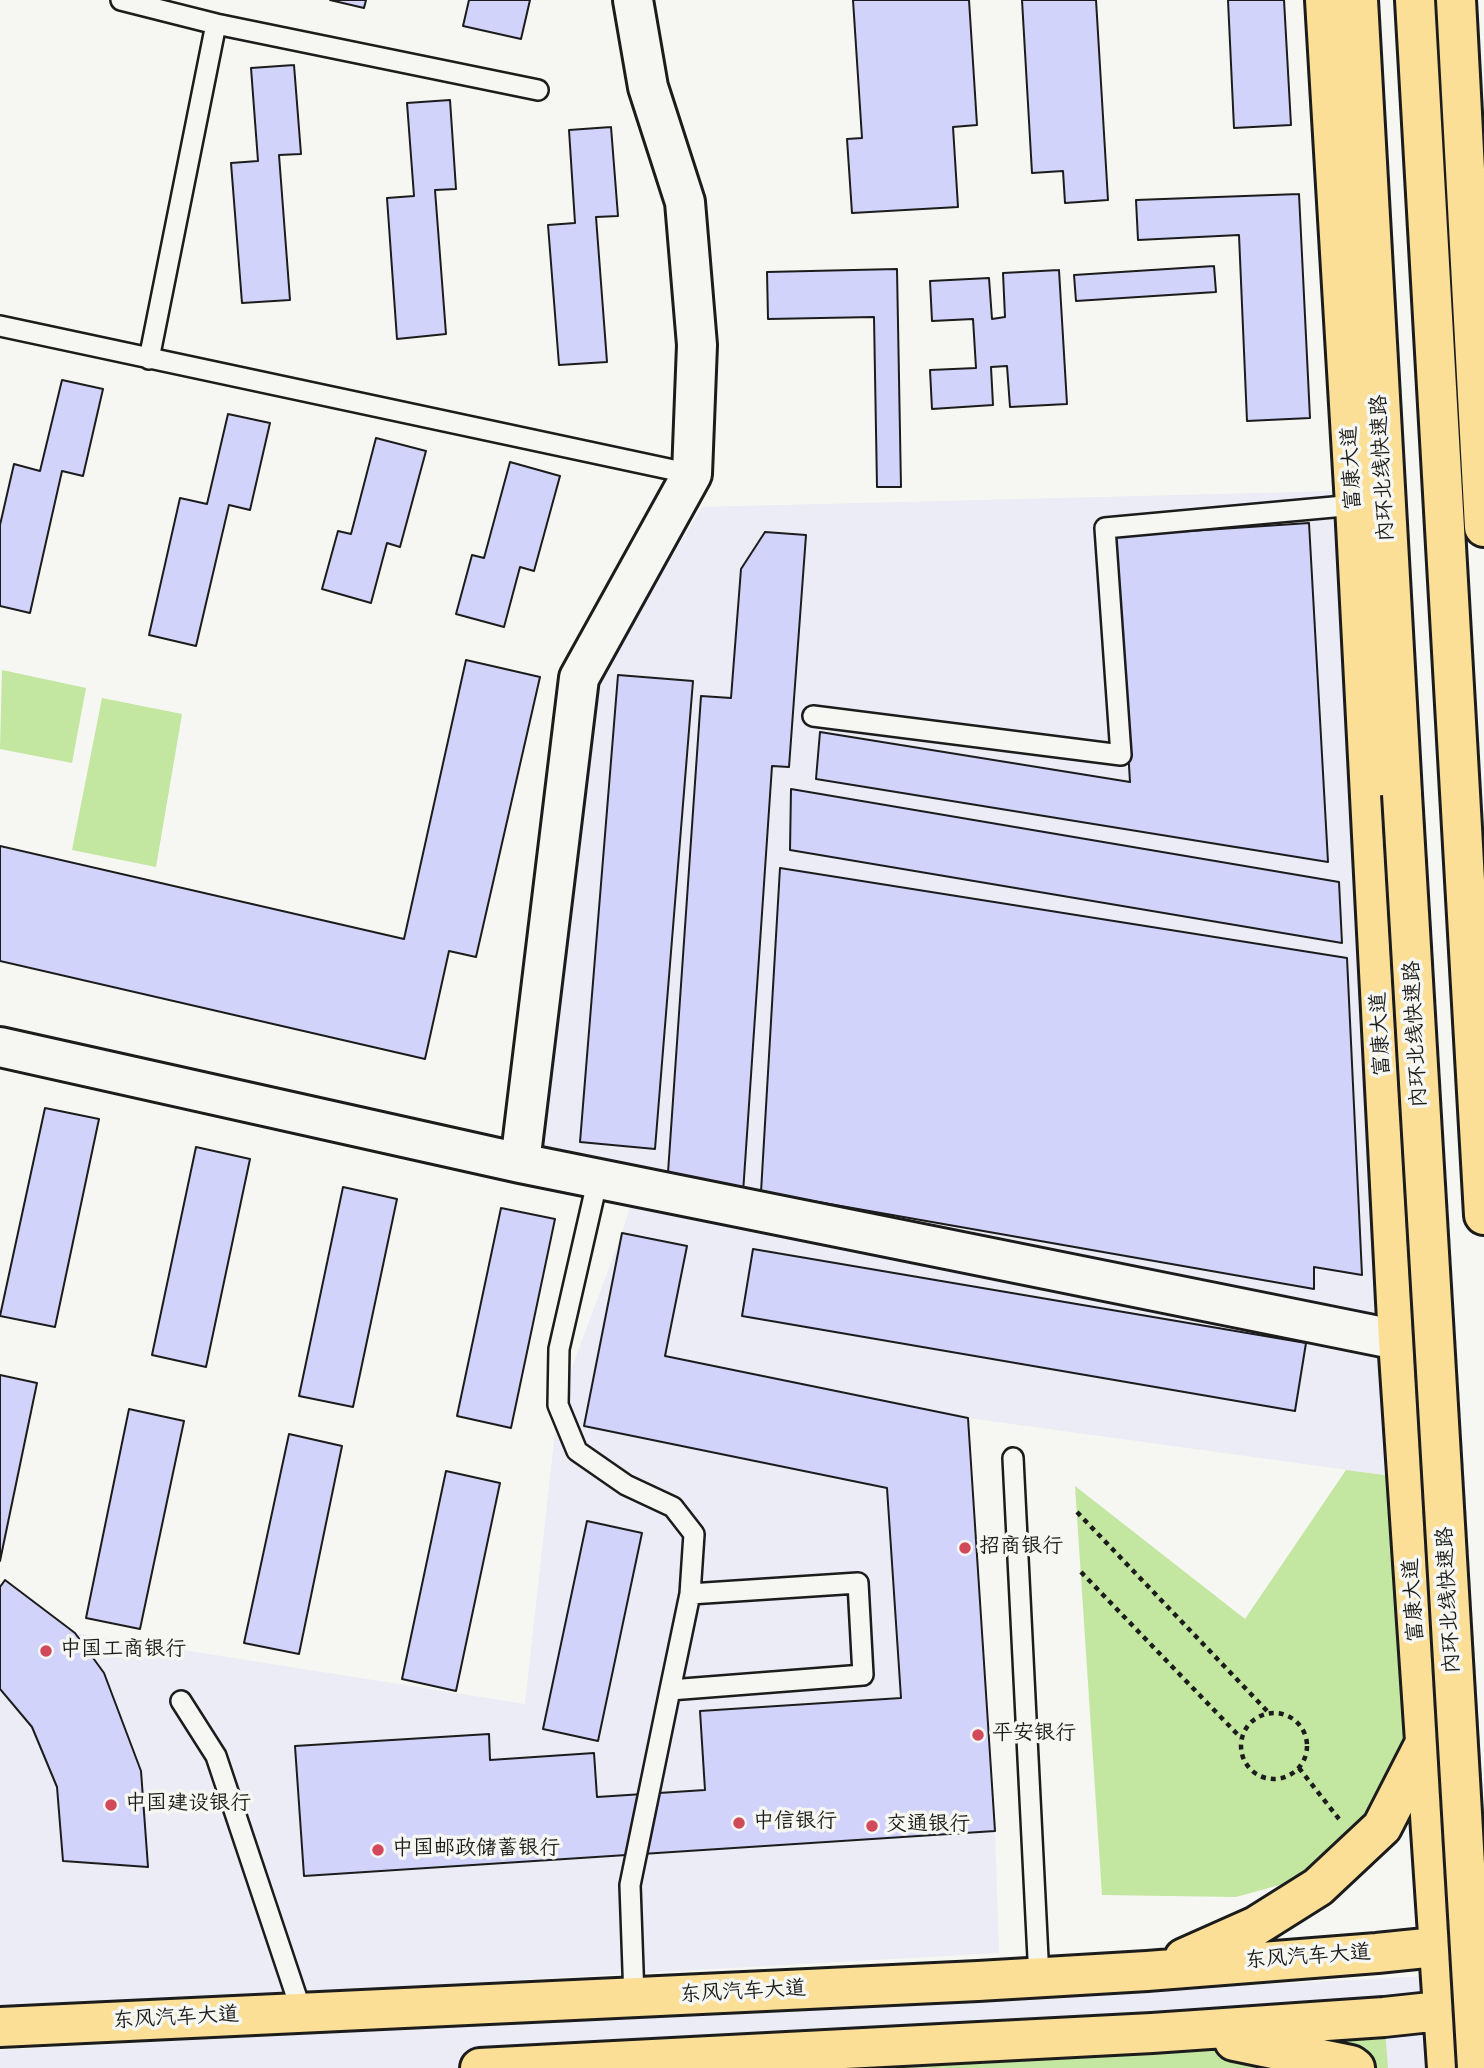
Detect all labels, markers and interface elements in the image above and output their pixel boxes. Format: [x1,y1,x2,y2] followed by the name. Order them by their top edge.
[1368,394,1400,542] street label: 内环北线快速路
[1338,425,1368,511] street label: 富康大道
[1401,960,1433,1108] street label: 内环北线快速路
[1367,991,1397,1077] street label: 富康大道
[1434,1526,1466,1674] street label: 内环北线快速路
[979,1535,1063,1561] place label: 招商银行
[957,1540,973,1556] marker: 招商银行
[1400,1557,1430,1643] street label: 富康大道
[60,1638,186,1664] place label: 中国工商银行
[38,1643,54,1659] marker: 中国工商银行
[992,1722,1076,1748] place label: 平安银行
[970,1727,986,1743] marker: 平安银行
[125,1792,251,1818] place label: 中国建设银行
[103,1797,119,1813] marker: 中国建设银行
[753,1810,837,1836] place label: 中信银行
[886,1813,970,1839] place label: 交通银行
[731,1815,747,1831] marker: 中信银行
[864,1818,880,1834] marker: 交通银行
[392,1837,560,1863] place label: 中国邮政储蓄银行
[370,1842,386,1858] marker: 中国邮政储蓄银行
[1244,1941,1372,1975] street label: 东风汽车大道
[679,1977,807,2009] street label: 东风汽车大道
[112,2003,240,2035] street label: 东风汽车大道

